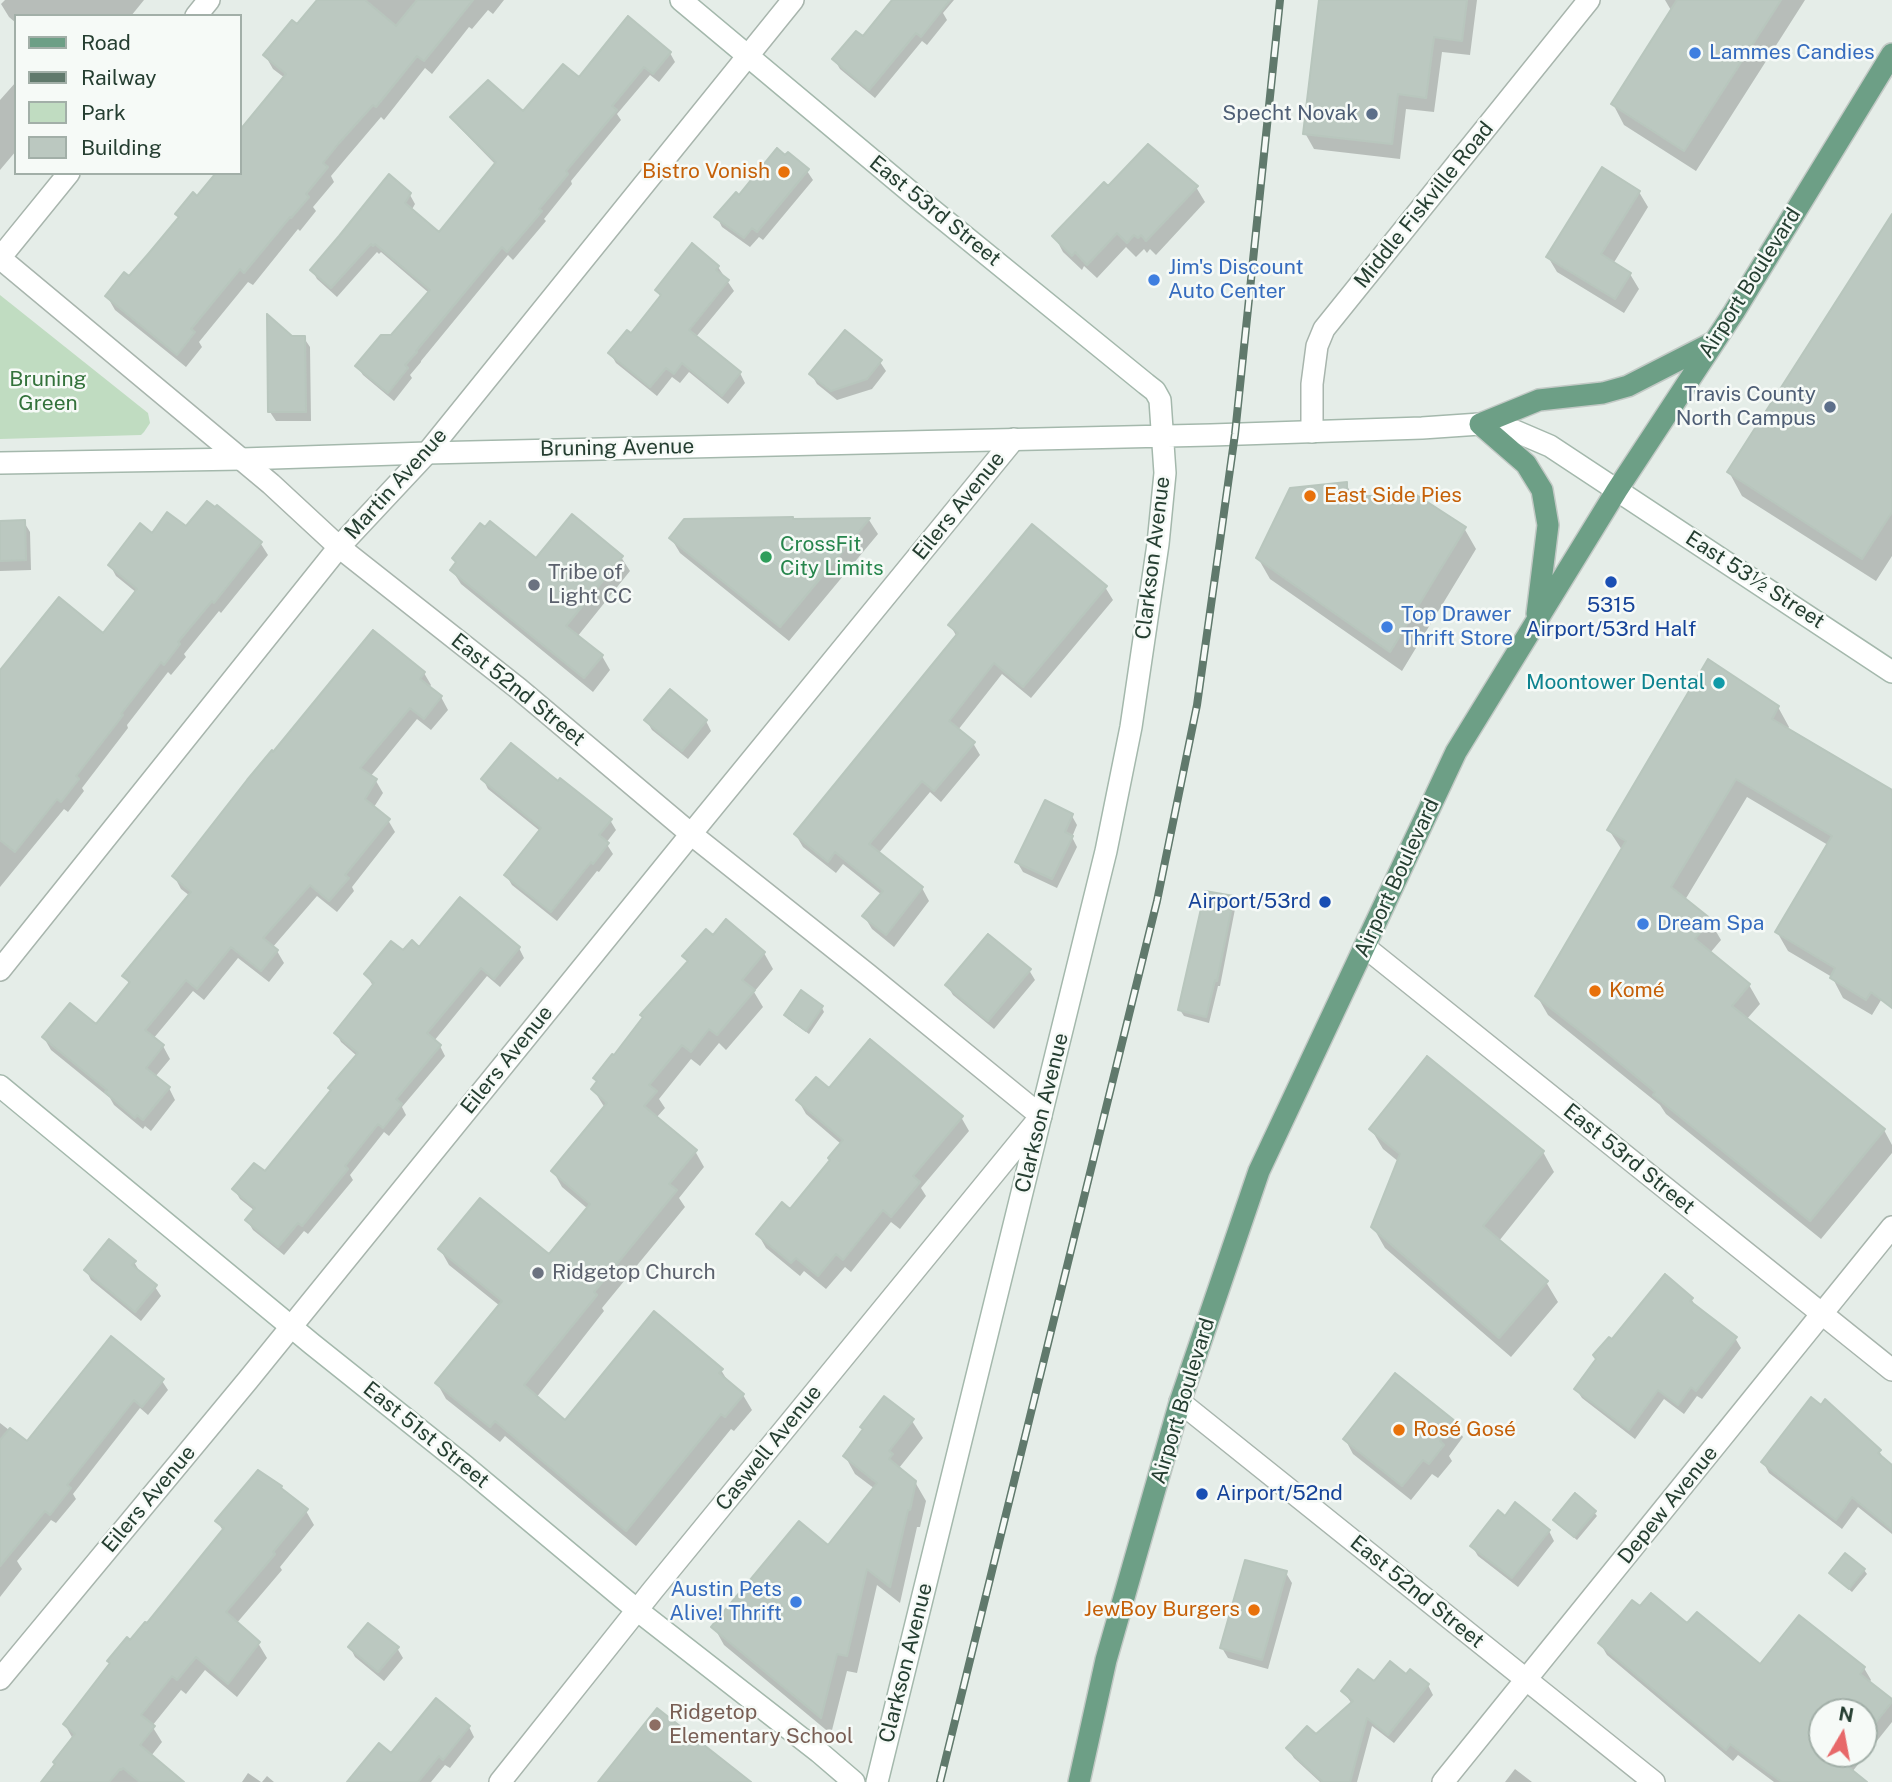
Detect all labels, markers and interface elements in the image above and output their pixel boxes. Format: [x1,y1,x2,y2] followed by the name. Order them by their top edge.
[14,14,242,175] legend
[81,30,131,55] text: Road
[1709,40,1875,66] place label: Lammes Candies
[1687,45,1703,61] marker: Lammes Candies
[81,65,157,90] text: Railway
[81,100,126,125] text: Park
[1222,101,1358,127] place label: Specht Novak
[1364,106,1380,122] marker: Specht Novak
[1349,117,1499,293] street label: Middle Fiskville Road
[81,135,162,160] text: Building
[864,150,1006,272] street label: East 53rd Street
[642,159,770,185] place label: Bistro Vonish
[776,164,792,180] marker: Bistro Vonish
[1694,203,1806,363] street label: Airport Boulevard
[1168,255,1304,305] place label: Jim's Discount Auto Center
[1146,272,1162,288] marker: Jim's Discount Auto Center
[9,367,87,417] park label: Bruning Green
[1676,382,1816,432] place label: Travis County North Campus
[1822,399,1838,415] marker: Travis County North Campus
[339,423,453,545] street label: Martin Avenue
[540,434,694,462] street label: Bruning Avenue
[908,447,1010,565] street label: Eilers Avenue
[1131,475,1175,641] street label: Clarkson Avenue
[1324,483,1462,509] place label: East Side Pies
[1302,488,1318,504] marker: East Side Pies
[1681,526,1829,634] street label: East 53½ Street
[780,532,884,582] place label: CrossFit City Limits
[758,549,774,565] marker: CrossFit City Limits
[548,560,632,610] place label: Tribe of Light CC
[1603,574,1619,590] marker: 5315 Airport/53rd Half
[526,577,542,593] marker: Tribe of Light CC
[1526,593,1696,643] place label: 5315 Airport/53rd Half
[1401,602,1513,652] place label: Top Drawer Thrift Store
[1379,619,1395,635] marker: Top Drawer Thrift Store
[446,628,590,752] street label: East 52nd Street
[1526,670,1705,696] place label: Moontower Dental
[1711,675,1727,691] marker: Moontower Dental
[1349,795,1445,961] street label: Airport Boulevard
[1187,889,1311,915] place label: Airport/53rd
[1317,894,1333,910] marker: Airport/53rd
[1657,911,1764,937] place label: Dream Spa
[1635,916,1651,932] marker: Dream Spa
[1609,978,1665,1004] place label: Komé
[1587,983,1603,999] marker: Komé
[456,1001,558,1119] street label: Eilers Avenue
[1010,1030,1074,1196] street label: Clarkson Avenue
[1558,1098,1700,1220] street label: East 53rd Street
[552,1260,716,1286] place label: Ridgetop Church
[530,1265,546,1281] marker: Ridgetop Church
[1146,1315,1220,1487] street label: Airport Boulevard
[358,1376,494,1494] street label: East 51st Street
[711,1380,827,1516] street label: Caswell Avenue
[1413,1417,1516,1443] place label: Rosé Gosé
[1391,1422,1407,1438] marker: Rosé Gosé
[97,1440,201,1558] street label: Eilers Avenue
[1613,1441,1723,1569] street label: Depew Avenue
[1216,1481,1343,1507] place label: Airport/52nd
[1194,1486,1210,1502] marker: Airport/52nd
[1345,1530,1489,1654] street label: East 52nd Street
[669,1577,782,1627] place label: Austin Pets Alive! Thrift
[874,1580,938,1746] street label: Clarkson Avenue
[788,1594,804,1610] marker: Austin Pets Alive! Thrift
[1084,1597,1240,1623] place label: JewBoy Burgers
[1246,1602,1262,1618] marker: JewBoy Burgers
[1808,1698,1878,1768] north arrow
[669,1700,853,1750] place label: Ridgetop Elementary School
[1837,1702,1856,1726] text: N
[647,1717,663,1733] marker: Ridgetop Elementary School

